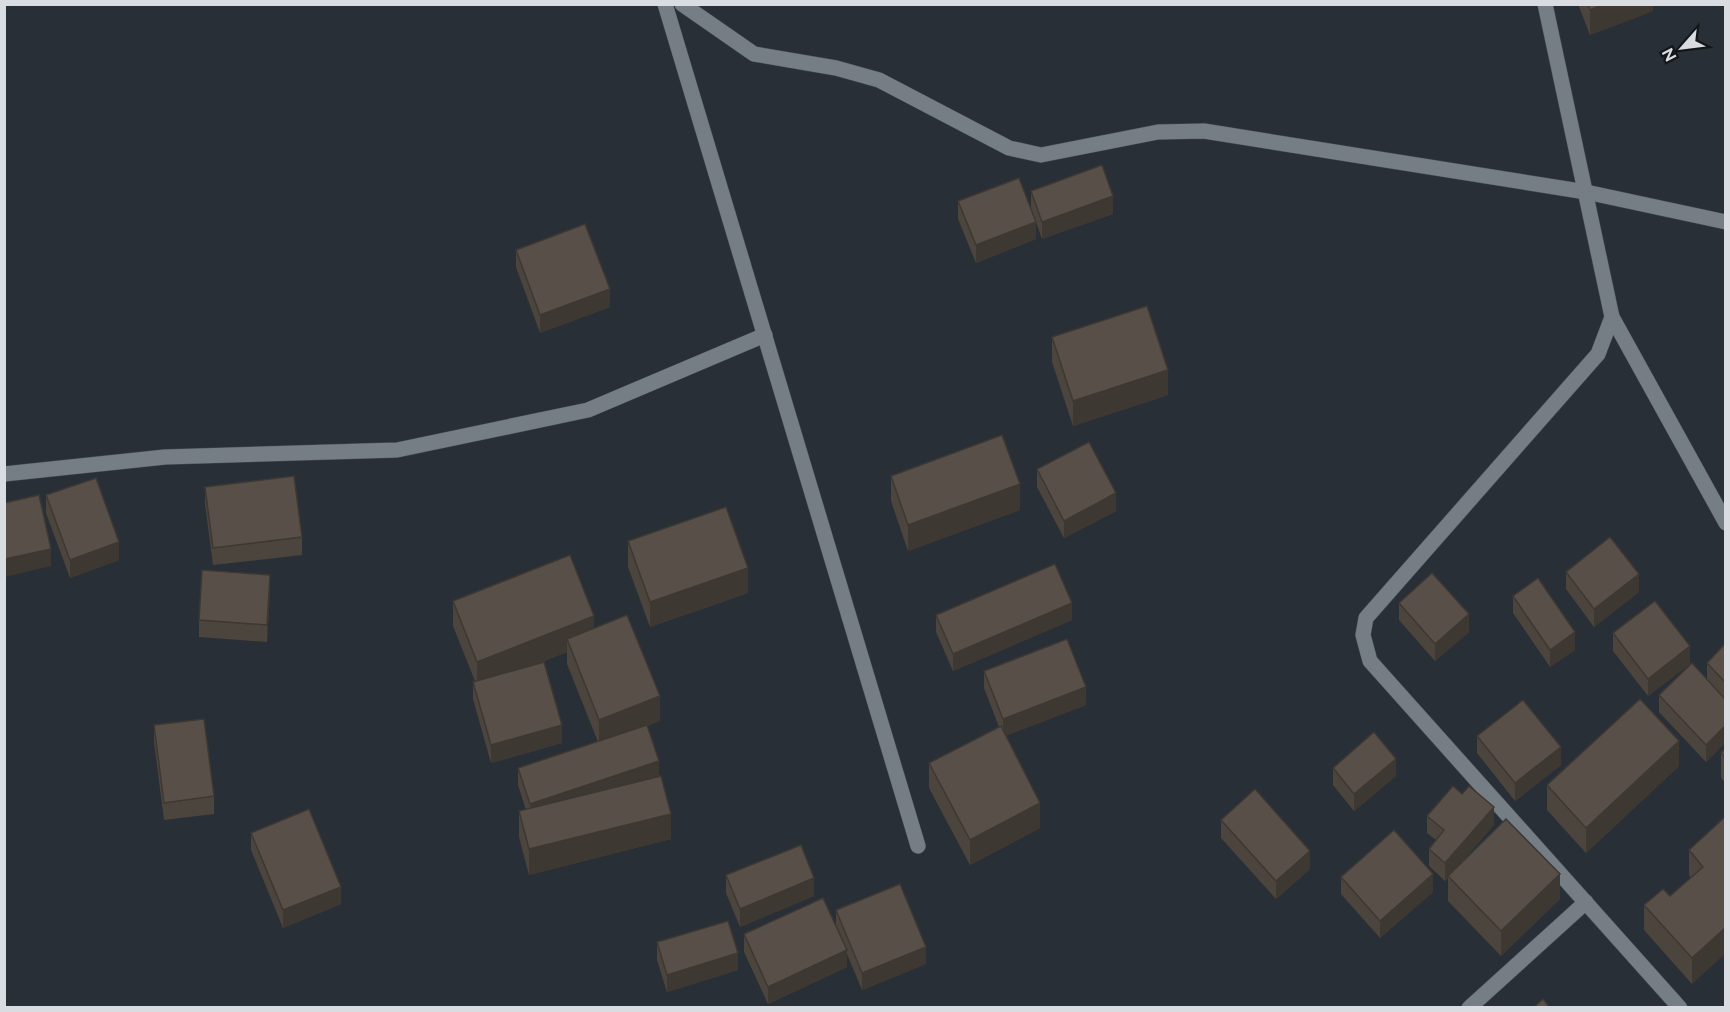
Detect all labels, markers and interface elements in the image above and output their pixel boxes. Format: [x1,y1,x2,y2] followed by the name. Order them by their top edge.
[1652,18,1712,78] north arrow
[1658,45,1680,65] text: N

